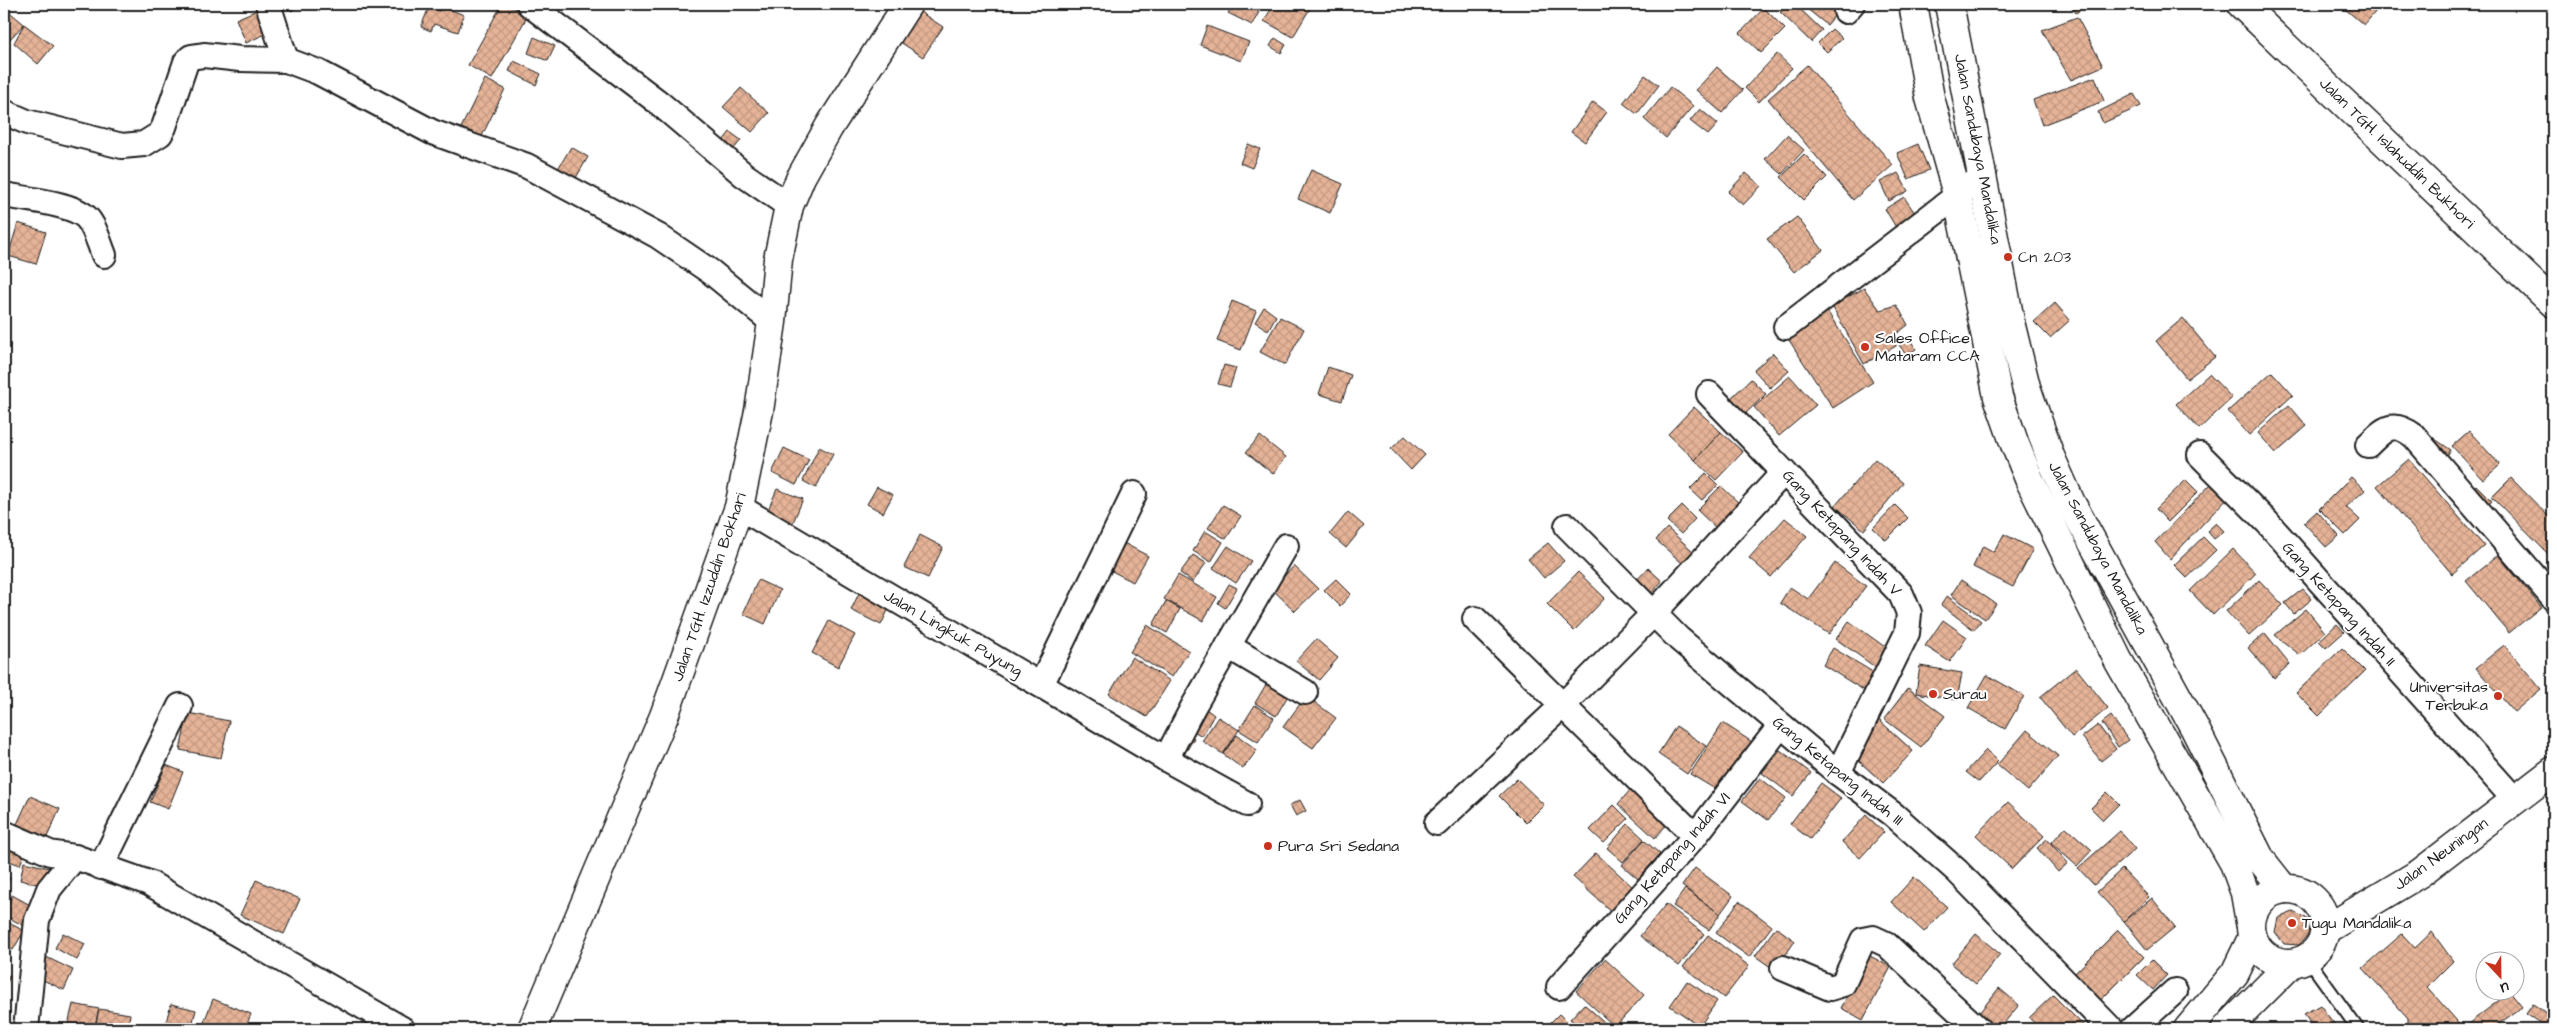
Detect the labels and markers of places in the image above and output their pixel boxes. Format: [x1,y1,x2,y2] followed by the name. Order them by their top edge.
[2018,246,2071,268] place label: Cn 203
[2002,251,2014,263] marker: Cn 203
[1875,327,1980,367] place label: Sales Office Mataram CCA
[1859,341,1871,353] marker: Sales Office Mataram CCA
[2410,676,2488,716] place label: Universitas Terbuka
[1943,683,1987,705] place label: Surau
[1927,688,1939,700] marker: Surau
[2492,690,2504,702] marker: Universitas Terbuka
[1278,835,1399,857] place label: Pura Sri Sedana
[1262,840,1274,852] marker: Pura Sri Sedana
[2302,912,2412,935] place label: Tugu Mandalika
[2286,917,2298,929] marker: Tugu Mandalika

